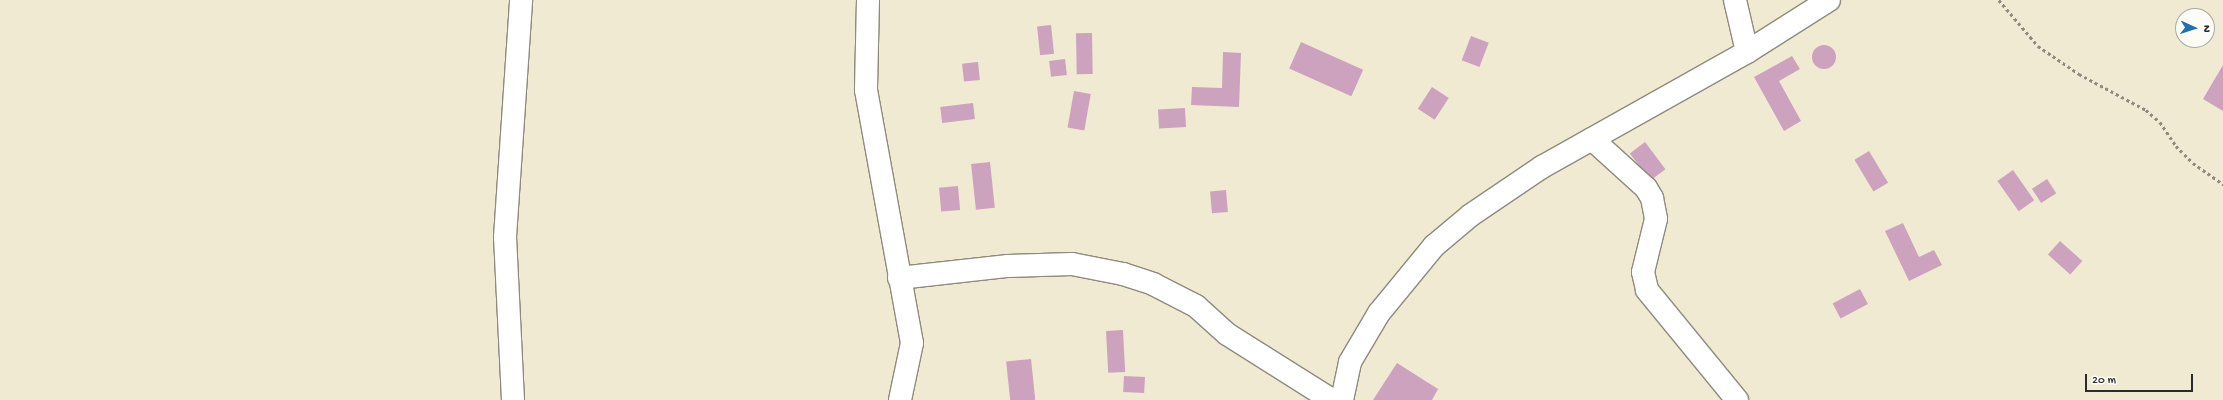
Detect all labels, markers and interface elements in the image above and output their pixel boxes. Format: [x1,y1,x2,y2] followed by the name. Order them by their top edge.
[2175,8,2215,48] north arrow
[2200,25,2212,32] text: N
[2087,366,2195,392] scale bar
[2092,374,2116,388] text: 20 m

